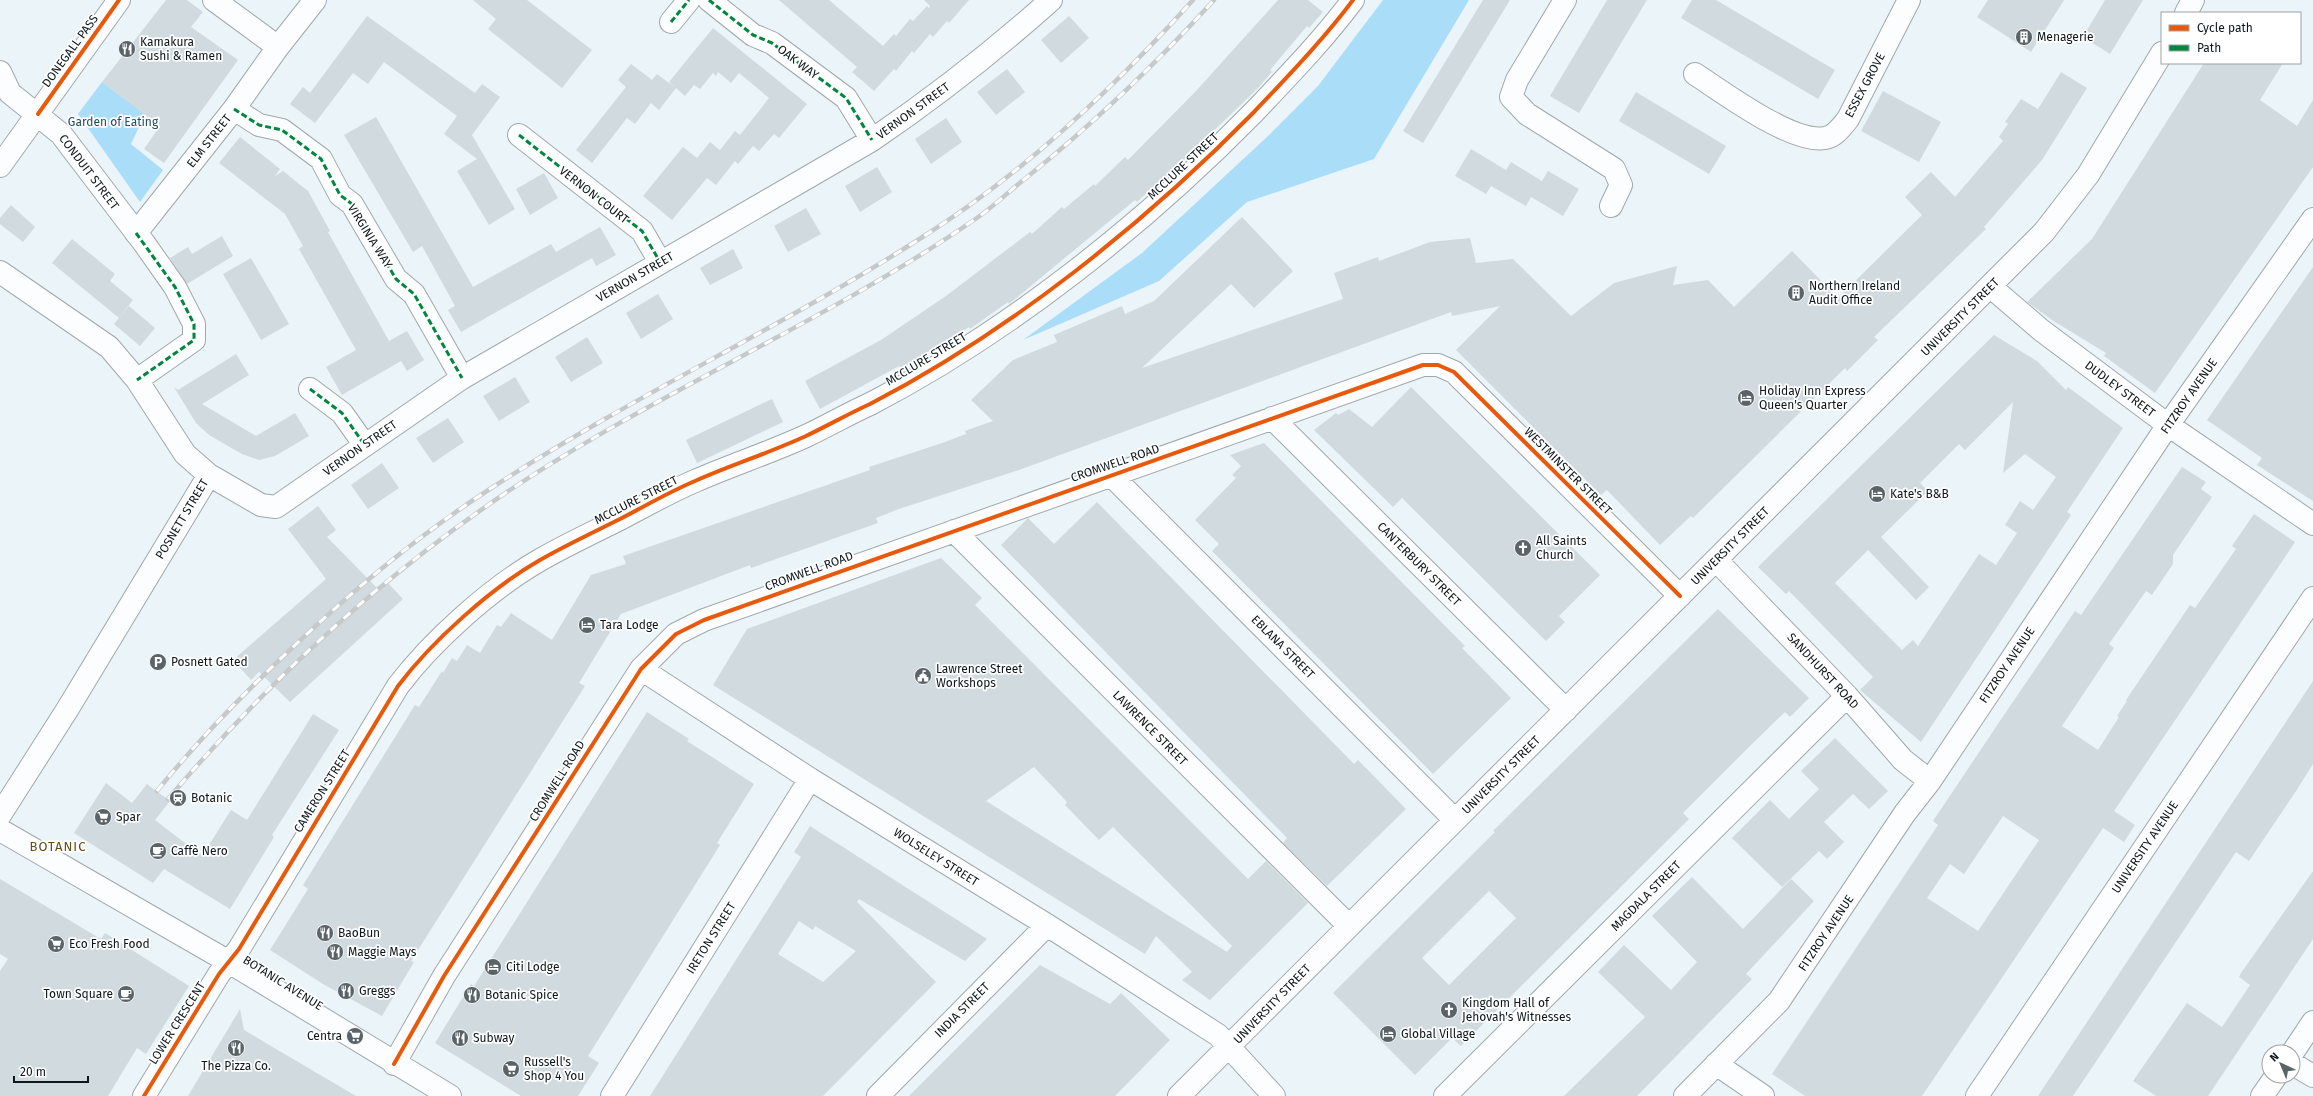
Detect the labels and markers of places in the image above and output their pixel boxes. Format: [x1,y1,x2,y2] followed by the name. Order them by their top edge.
[2014,27,2034,47] building icon: Menagerie
[2037,30,2093,44] place label: Menagerie
[140,35,222,63] place label: Kamakura Sushi & Ramen
[117,39,137,59] restaurant icon: Kamakura Sushi & Ramen
[1809,279,1900,307] place label: Northern Ireland Audit Office
[1786,283,1806,303] building icon: Northern Ireland Audit Office
[1759,384,1866,412] place label: Holiday Inn Express Queen's Quarter
[1736,388,1756,408] hotel icon: Holiday Inn Express Queen's Quarter
[1867,484,1887,504] hotel icon: Kate's B&B
[1890,487,1949,501] place label: Kate's B&B
[1536,534,1587,562] place label: All Saints Church
[1513,538,1533,558] church icon: All Saints Church
[577,615,597,635] hotel icon: Tara Lodge
[600,618,659,632] place label: Tara Lodge
[148,652,168,672] parking icon: Posnett Gated
[171,655,248,669] place label: Posnett Gated
[936,662,1023,690] place label: Lawrence Street Workshops
[913,666,933,686] public building icon: Lawrence Street Workshops
[168,788,188,808] station icon: Botanic
[191,791,232,805] place label: Botanic
[93,807,113,827] supermarket icon: Spar
[116,810,141,824] place label: Spar
[148,841,168,861] cafe icon: Caffè Nero
[171,844,228,858] place label: Caffè Nero
[315,923,335,943] restaurant icon: BaoBun
[338,926,380,940] place label: BaoBun
[46,934,66,954] supermarket icon: Eco Fresh Food
[69,937,150,951] place label: Eco Fresh Food
[325,942,345,962] restaurant icon: Maggie Mays
[348,945,417,959] place label: Maggie Mays
[483,957,503,977] hotel icon: Citi Lodge
[506,960,559,974] place label: Citi Lodge
[336,981,356,1001] restaurant icon: Greggs
[116,984,136,1004] cafe icon: Town Square
[359,984,396,998] place label: Greggs
[462,985,482,1005] restaurant icon: Botanic Spice
[44,987,113,1001] place label: Town Square
[485,988,559,1002] place label: Botanic Spice
[1462,996,1571,1024] place label: Kingdom Hall of Jehovah's Witnesses
[1439,1000,1459,1020] church icon: Kingdom Hall of Jehovah's Witnesses
[1378,1024,1398,1044] hotel icon: Global Village
[345,1026,365,1046] supermarket icon: Centra
[1401,1027,1475,1041] place label: Global Village
[450,1028,470,1048] restaurant icon: Subway
[307,1029,342,1043] place label: Centra
[473,1031,514,1045] place label: Subway
[226,1038,246,1058] restaurant icon: The Pizza Co.
[524,1055,584,1083] place label: Russell's Shop 4 You
[201,1059,271,1073] place label: The Pizza Co.
[501,1059,521,1079] supermarket icon: Russell's Shop 4 You

